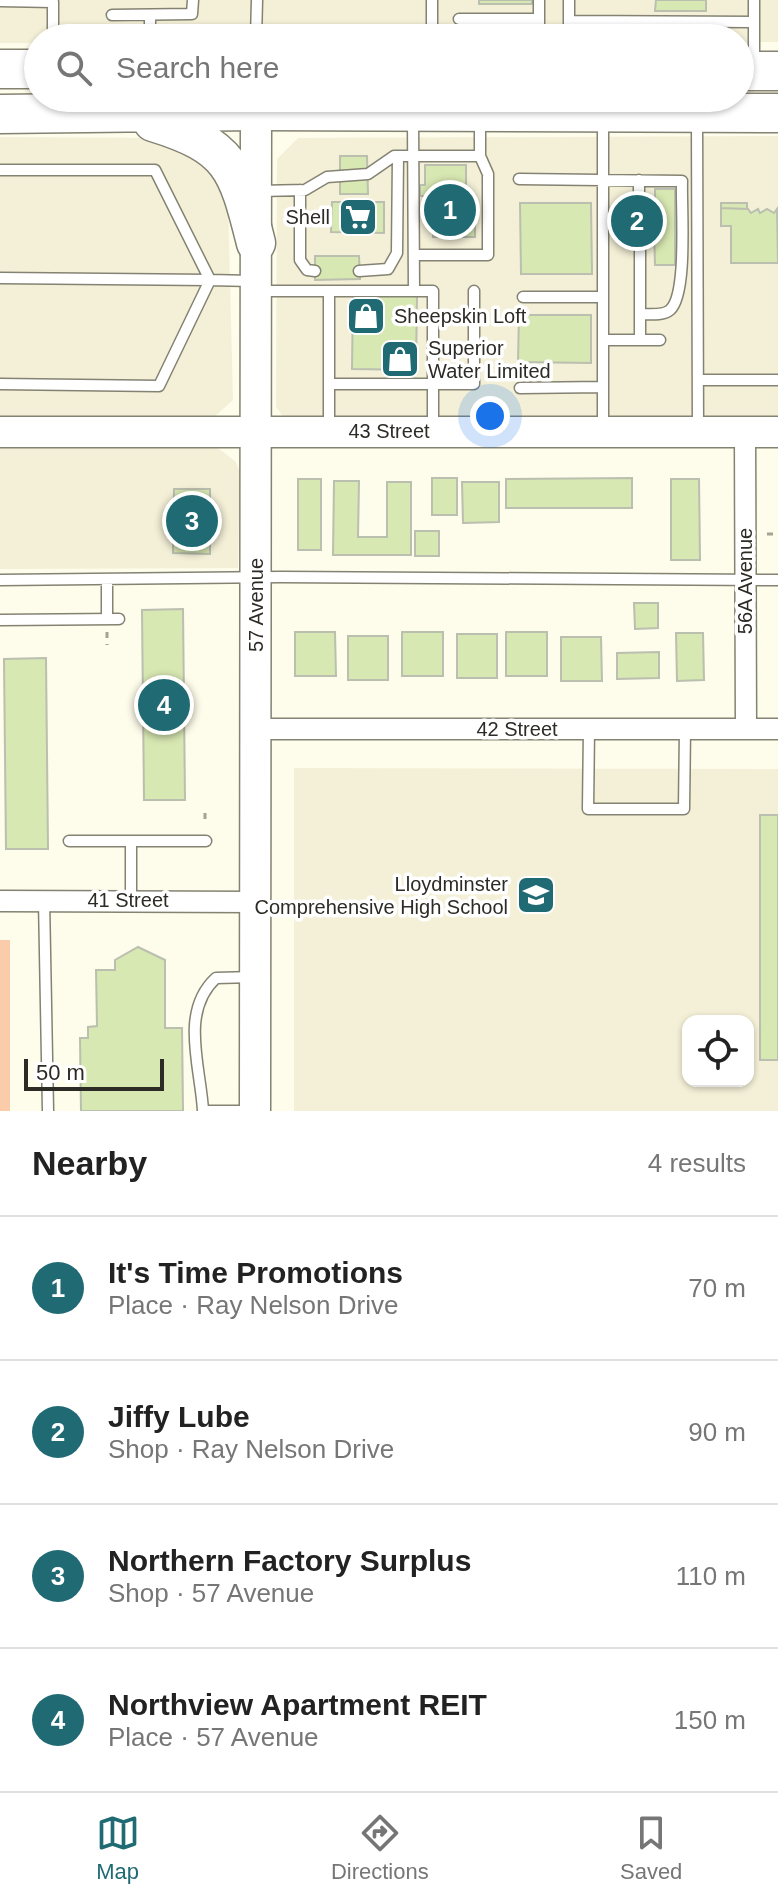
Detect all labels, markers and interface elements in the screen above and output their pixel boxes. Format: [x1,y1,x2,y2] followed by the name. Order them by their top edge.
[24,24,754,112] search box
[52,46,96,90] icon: search
[116,51,279,84] text: Search here
[424,180,476,240] pin: 1
[611,191,663,251] pin: 2
[337,196,379,238] supermarket icon: Shell
[286,206,330,228] place label: Shell
[345,295,387,337] shop icon: Sheepskin Loft
[394,305,527,327] place label: Sheepskin Loft
[428,337,551,382] place label: Superior Water Limited
[379,338,421,380] shop icon: Superior Water Limited
[470,396,510,436] your location
[348,420,430,442] street label: 43 Street
[166,491,218,551] pin: 3
[734,528,756,634] street label: 56A Avenue
[245,558,267,652] street label: 57 Avenue
[138,675,190,735] pin: 4
[476,718,558,740] street label: 42 Street
[255,873,508,918] place label: Lloydminster Comprehensive High School
[515,874,557,916] school or university icon: Lloydminster Comprehensive High School
[87,889,169,911] street label: 41 Street
[682,1015,754,1087] map controls
[682,1015,754,1087] button: locate
[24,1055,164,1091] scale bar
[36,1060,85,1085] text: 50 m
[32,1144,147,1182] text: Nearby
[648,1148,746,1178] text: 4 results
[108,1256,403,1289] text: It's Time Promotions
[51,1273,65,1303] text: 1
[688,1273,746,1303] text: 70 m
[108,1290,398,1320] text: Place · Ray Nelson Drive
[108,1400,250,1433] text: Jiffy Lube
[51,1417,65,1447] text: 2
[688,1417,746,1447] text: 90 m
[108,1434,394,1464] text: Shop · Ray Nelson Drive
[108,1544,471,1577] text: Northern Factory Surplus
[51,1561,65,1591] text: 3
[676,1561,746,1591] text: 110 m
[108,1578,314,1608] text: Shop · 57 Avenue
[108,1688,487,1721] text: Northview Apartment REIT
[51,1705,65,1735] text: 4
[674,1705,746,1735] text: 150 m
[108,1722,319,1752] text: Place · 57 Avenue
[96,1811,140,1885] tab: Map
[331,1811,429,1885] tab: Directions
[620,1811,682,1885] tab: Saved

